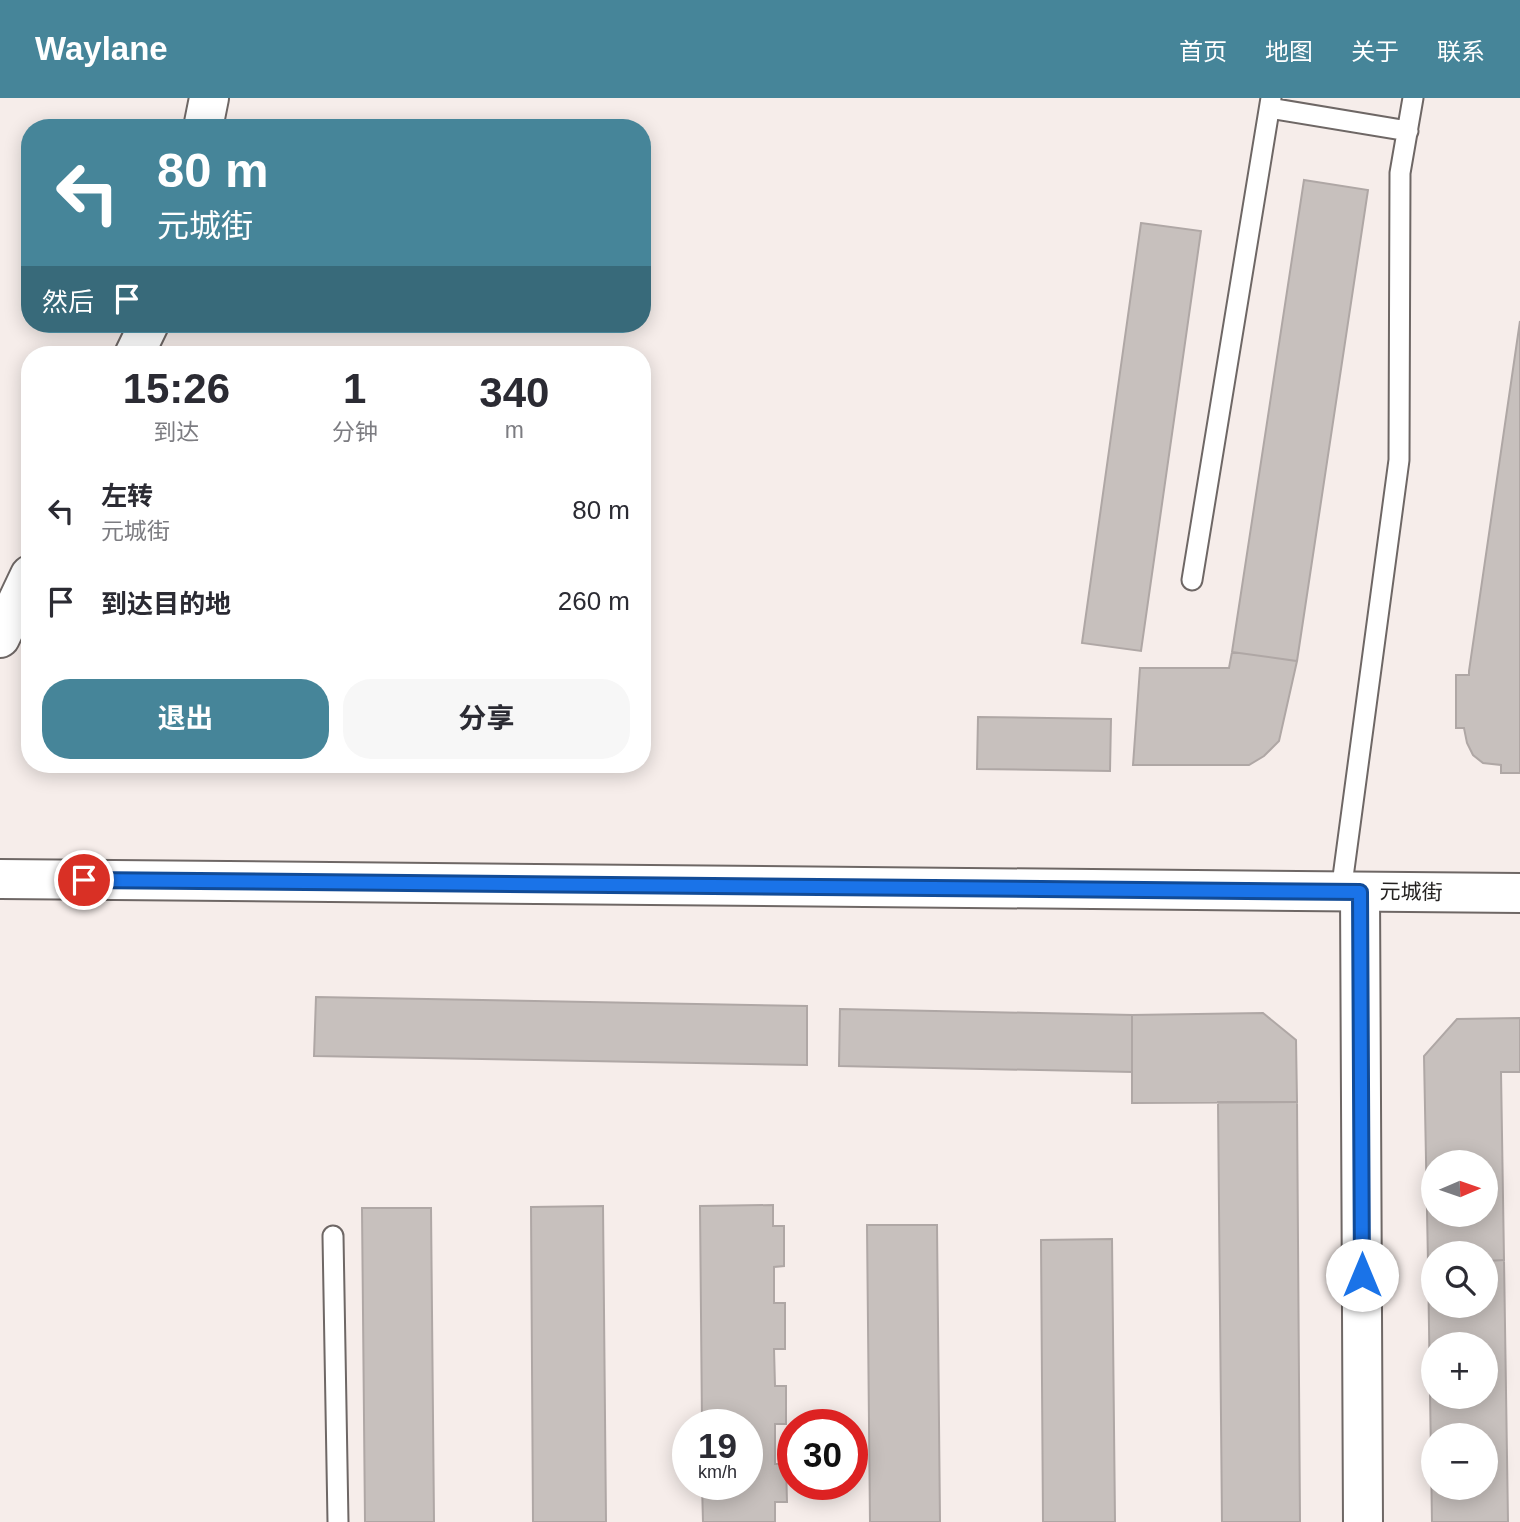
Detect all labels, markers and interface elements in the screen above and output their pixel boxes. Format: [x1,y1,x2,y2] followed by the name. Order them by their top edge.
[35,30,168,67] text: Waylane
[1179,38,1227,65] text: 首页
[1265,38,1313,65] text: 地图
[1351,38,1399,65] text: 关于
[1437,38,1485,65] text: 联系
[157,143,269,197] text: 80 m
[42,147,133,238] icon: left
[157,208,253,244] text: 元城街
[108,280,146,318] icon: arrive
[42,287,94,317] text: 然后
[123,365,230,412] text: 15:26
[343,365,366,412] text: 1
[479,369,549,416] text: 340
[505,417,524,443] text: m
[153,419,199,445] text: 到达
[332,419,378,445] text: 分钟
[101,481,153,511] text: 左转
[42,492,80,530] icon: left
[572,495,630,525] text: 80 m
[101,518,170,544] text: 元城街
[42,583,80,621] icon: arrive
[558,586,630,616] text: 260 m
[101,589,231,619] text: 到达目的地
[42,679,329,759] button: 退出
[343,679,630,759] button: 分享
[54,850,114,910] pin
[65,861,103,899] icon: arrive
[1379,879,1443,904] street label: 元城街
[1421,1150,1498,1227] north arrow
[1421,1150,1498,1500] map controls
[1325,1238,1399,1312] position arrow
[1421,1241,1498,1318] button: search
[1421,1332,1498,1409] button: +
[777,1409,868,1500] speed limit sign: 30
[1421,1423,1498,1500] button: −
[698,1426,737,1465] text: 19
[698,1462,737,1482] text: km/h

